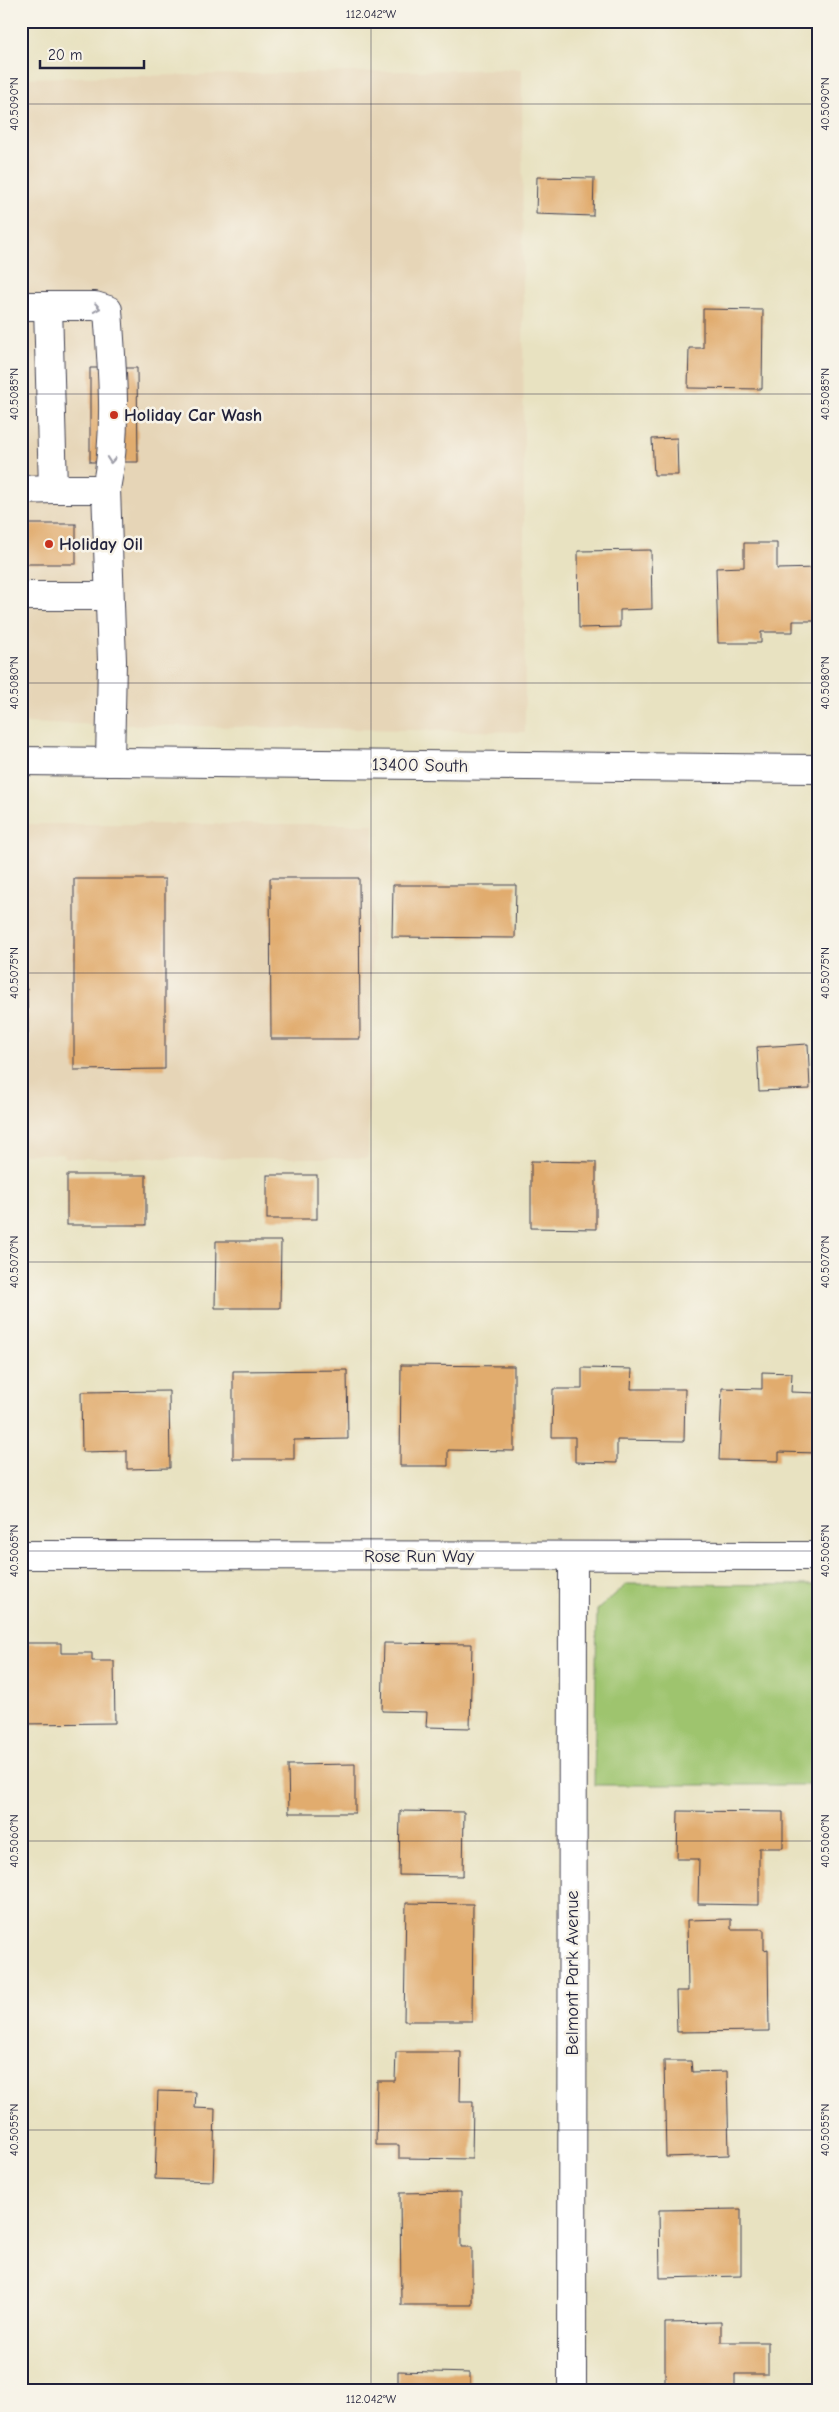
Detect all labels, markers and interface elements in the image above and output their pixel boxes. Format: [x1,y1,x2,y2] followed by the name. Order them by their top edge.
[346,7,397,21] text: 112.042°W
[40,38,144,70] scale bar
[48,46,82,64] text: 20 m
[7,77,21,131] text: 40.5090°N
[818,77,832,131] text: 40.5090°N
[92,302,101,312] one-way arrow
[7,368,21,420] text: 40.5085°N
[818,368,832,420] text: 40.5085°N
[124,405,262,426] place label: Holiday Car Wash
[108,409,120,421] marker: Holiday Car Wash
[106,456,117,464] one-way arrow
[59,534,143,555] place label: Holiday Oil
[43,538,55,550] marker: Holiday Oil
[7,656,21,710] text: 40.5080°N
[818,656,832,710] text: 40.5080°N
[372,754,468,777] street label: 13400 South
[7,947,21,999] text: 40.5075°N
[818,947,832,999] text: 40.5075°N
[7,1236,21,1288] text: 40.5070°N
[818,1236,832,1288] text: 40.5070°N
[7,1525,21,1577] text: 40.5065°N
[818,1525,832,1577] text: 40.5065°N
[364,1546,475,1567] street label: Rose Run Way
[7,1814,21,1868] text: 40.5060°N
[818,1814,832,1868] text: 40.5060°N
[562,1891,583,2055] street label: Belmont Park Avenue
[7,2104,21,2156] text: 40.5055°N
[818,2104,832,2156] text: 40.5055°N
[346,2392,397,2406] text: 112.042°W

